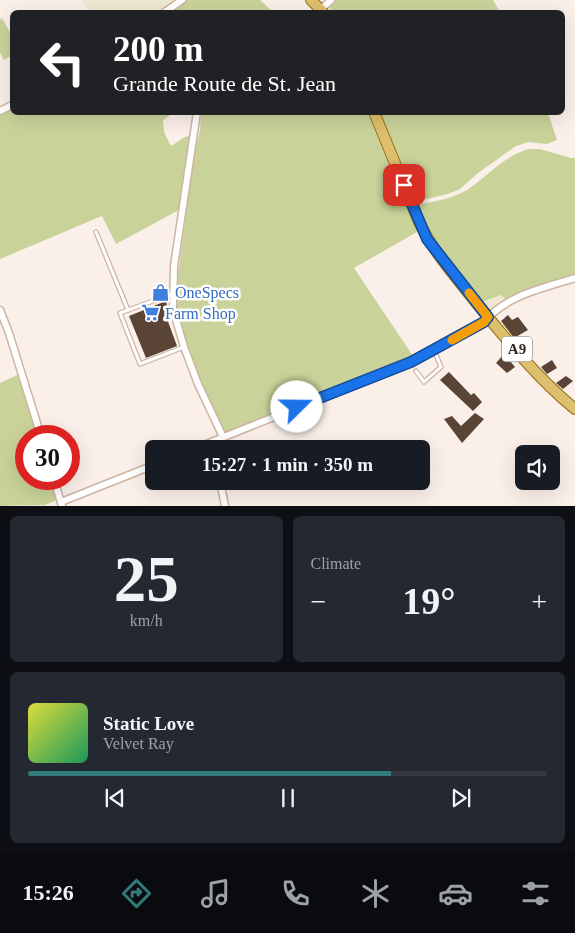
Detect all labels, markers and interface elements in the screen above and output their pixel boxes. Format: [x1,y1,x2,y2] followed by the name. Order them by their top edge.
[30,30,95,95] icon: left
[113,30,203,69] text: 200 m
[113,71,336,96] text: Grande Route de St. Jean
[383,164,425,206] pin
[390,171,418,199] icon: arrive
[151,282,171,302] shop icon: OneSpecs
[175,284,239,302] place label: OneSpecs
[141,303,161,323] supermarket icon: Farm Shop
[165,305,236,323] place label: Farm Shop
[502,336,532,362] road number: A9
[270,380,322,432] position arrow
[15,425,80,490] speed limit sign: 30
[515,445,560,490] map controls
[515,445,560,490] button: sound
[202,454,373,475] text: 15:27 · 1 min · 350 m
[114,543,179,615] text: 25
[311,555,361,572] text: Climate
[402,580,455,622] text: 19°
[311,586,326,617] text: −
[531,586,547,617] text: +
[130,612,163,629] text: km/h
[103,713,194,734] text: Static Love
[103,735,174,752] text: Velvet Ray
[101,784,129,812] icon: previous
[274,784,302,812] icon: pause
[447,784,475,812] icon: next
[119,876,154,911] icon: directions
[198,876,233,911] icon: music
[278,876,313,911] icon: phone
[358,876,393,911] icon: climate
[438,876,473,911] icon: car
[518,876,553,911] icon: filters
[22,880,74,905] text: 15:26

